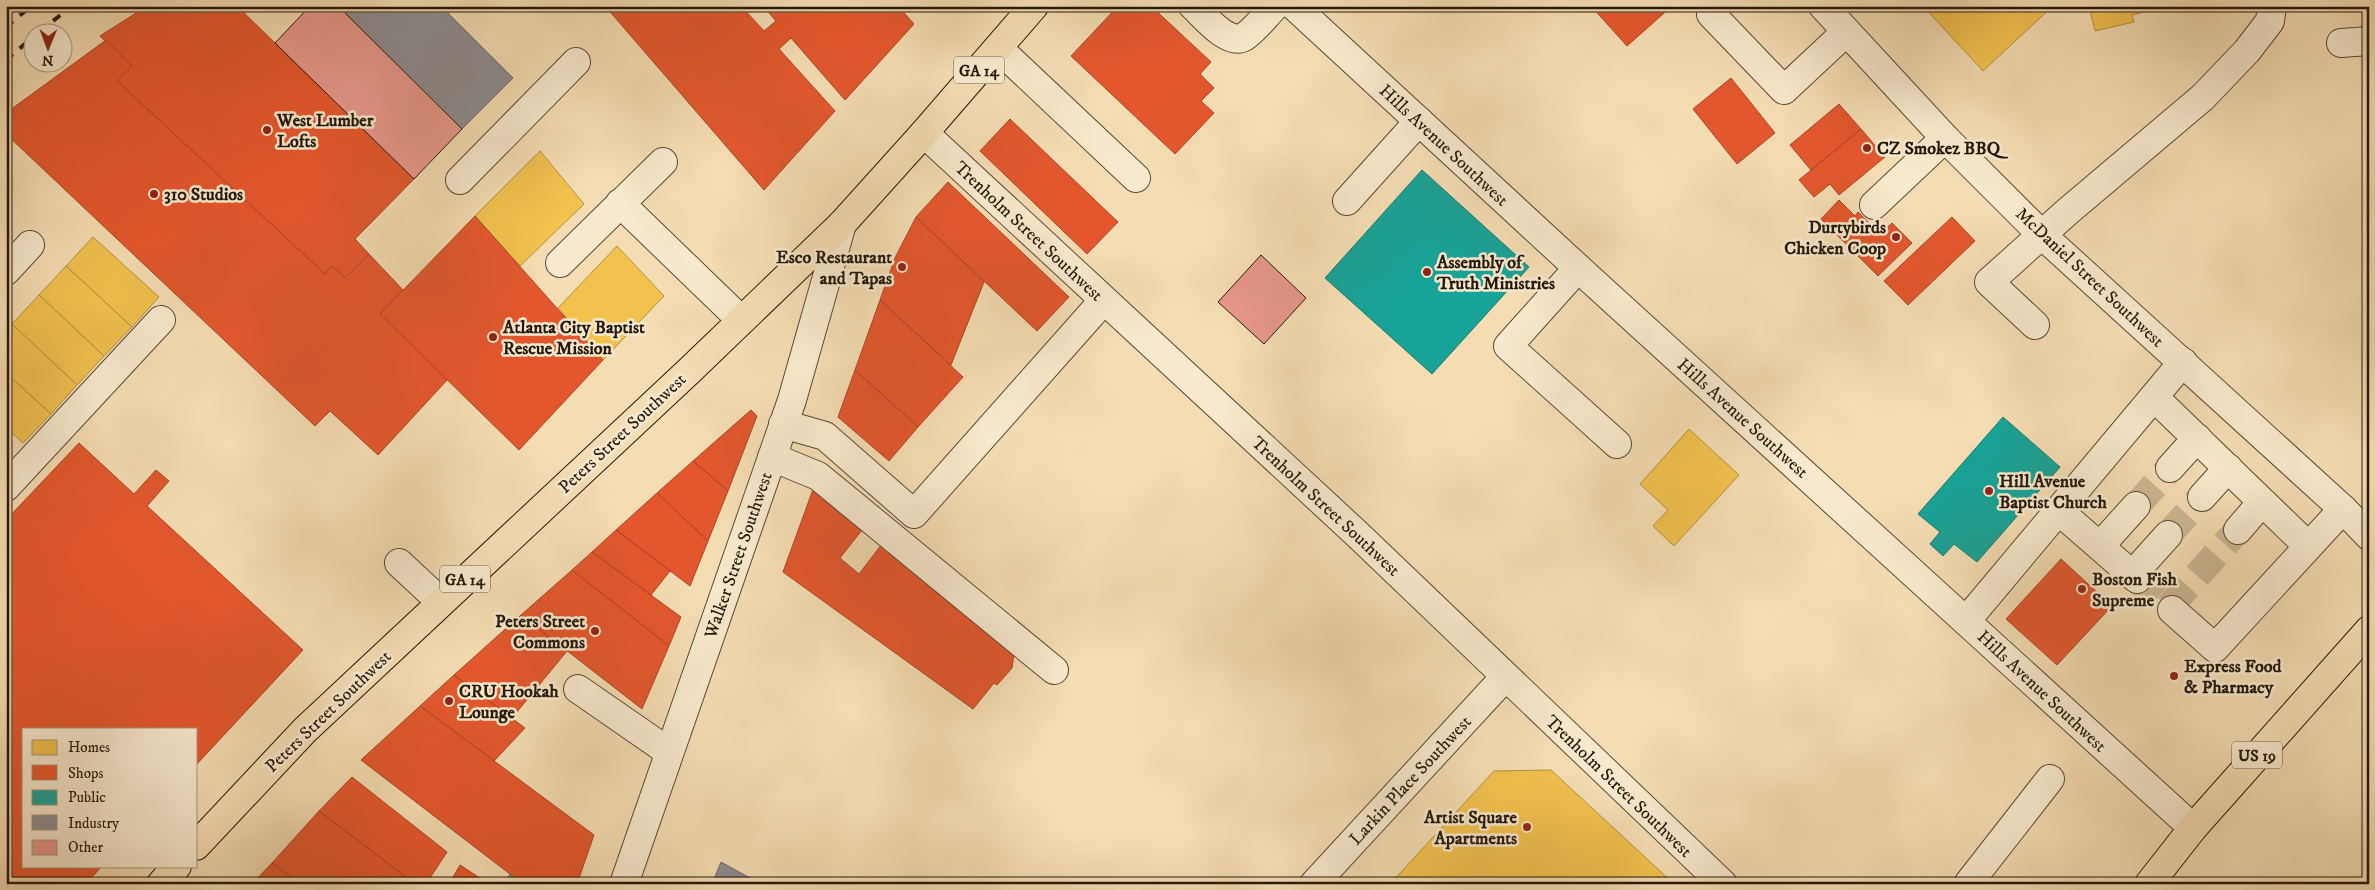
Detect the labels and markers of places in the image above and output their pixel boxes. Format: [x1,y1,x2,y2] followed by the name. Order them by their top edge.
[276,110,374,153] place label: West Lumber Lofts
[261,124,273,136] marker: West Lumber Lofts
[1877,138,2009,160] place label: CZ Smokez BBQ
[1861,142,1873,154] marker: CZ Smokez BBQ
[164,184,243,206] place label: 310 Studios
[148,188,160,200] marker: 310 Studios
[1784,217,1886,260] place label: Durtybirds Chicken Coop
[1890,231,1902,243] marker: Durtybirds Chicken Coop
[776,247,892,290] place label: Esco Restaurant and Tapas
[1436,252,1555,295] place label: Assembly of Truth Ministries
[896,261,908,273] marker: Esco Restaurant and Tapas
[1421,266,1433,278] marker: Assembly of Truth Ministries
[502,317,645,360] place label: Atlanta City Baptist Rescue Mission
[487,331,499,343] marker: Atlanta City Baptist Rescue Mission
[1999,471,2107,514] place label: Hill Avenue Baptist Church
[1983,485,1995,497] marker: Hill Avenue Baptist Church
[2092,569,2178,612] place label: Boston Fish Supreme
[2076,583,2088,595] marker: Boston Fish Supreme
[495,611,585,654] place label: Peters Street Commons
[589,625,601,637] marker: Peters Street Commons
[2184,656,2283,699] place label: Express Food & Pharmacy
[2168,670,2180,682] marker: Express Food & Pharmacy
[459,681,559,724] place label: CRU Hookah Lounge
[443,695,455,707] marker: CRU Hookah Lounge
[1423,807,1518,850] place label: Artist Square Apartments
[1521,821,1533,833] marker: Artist Square Apartments

